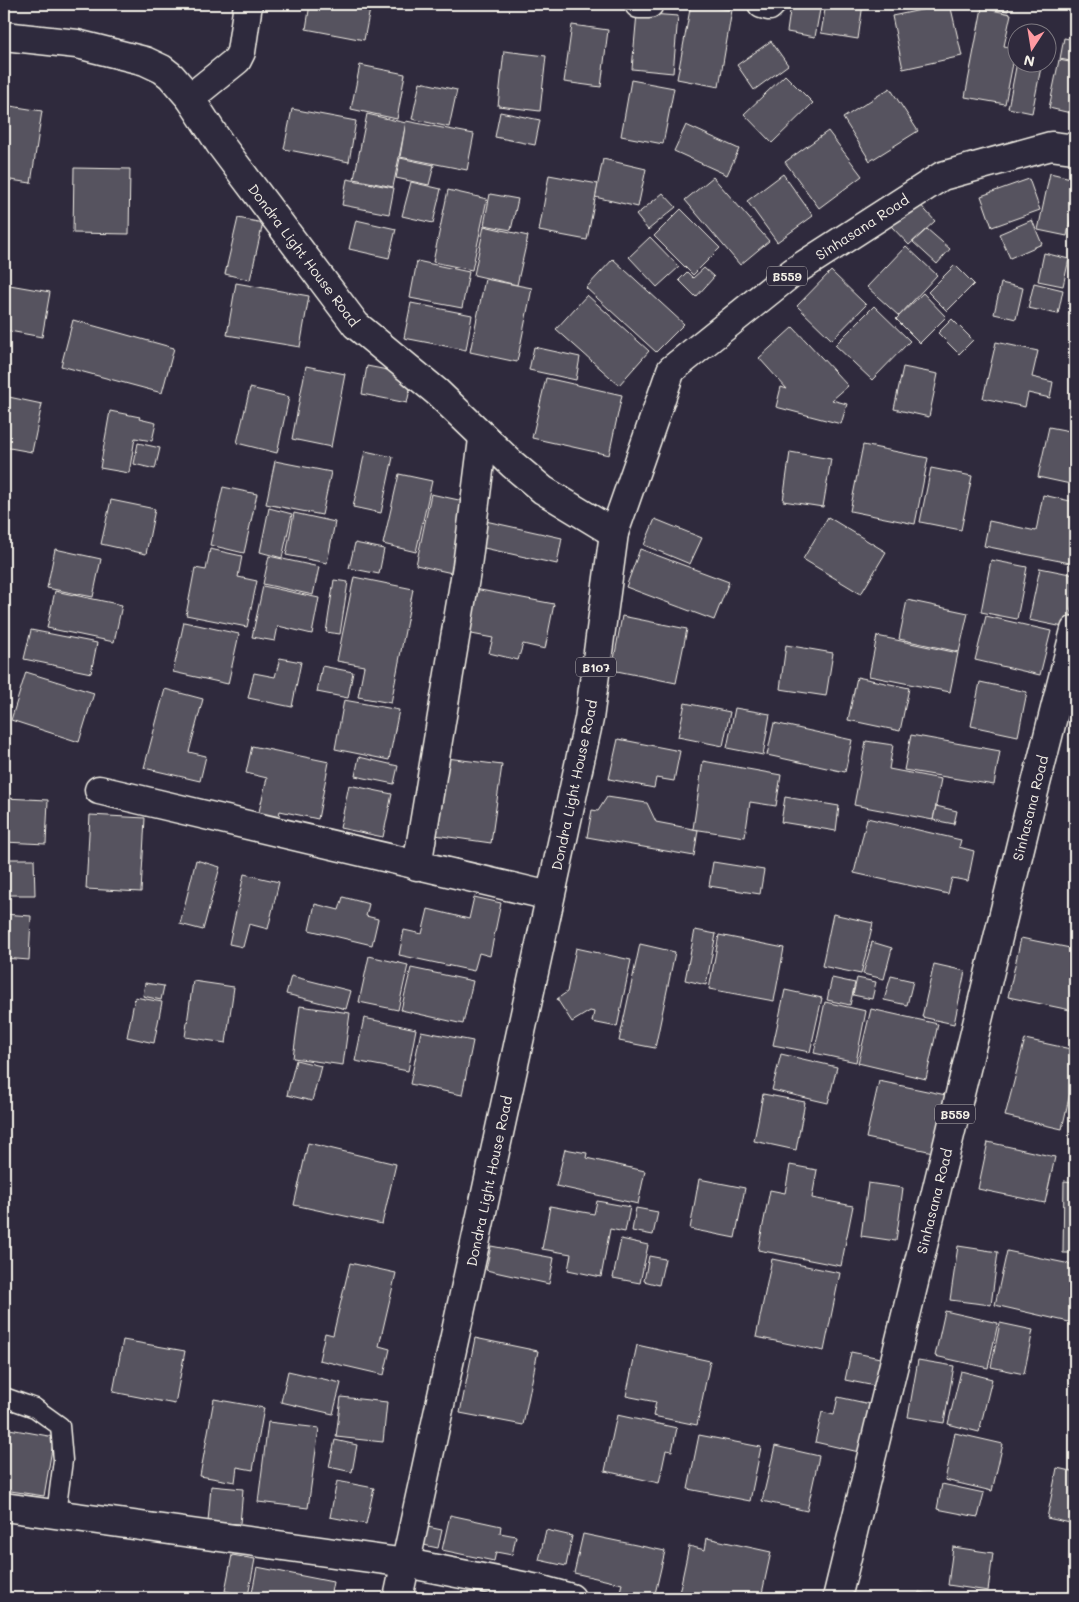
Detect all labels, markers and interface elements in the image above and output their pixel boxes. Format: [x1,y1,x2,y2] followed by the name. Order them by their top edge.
[1006,22,1056,72] north arrow
[1022,51,1036,72] text: N
[244,180,364,330] street label: Dondra Light House Road
[812,190,913,264] street label: Sinhasana Road
[767,266,807,286] road number: B559
[576,658,616,676] road number: B107
[547,698,601,872] street label: Dondra Light House Road
[1008,753,1052,863] street label: Sinhasana Road
[462,1094,516,1268] street label: Dondra Light House Road
[935,1104,975,1124] road number: B559
[912,1146,956,1256] street label: Sinhasana Road

